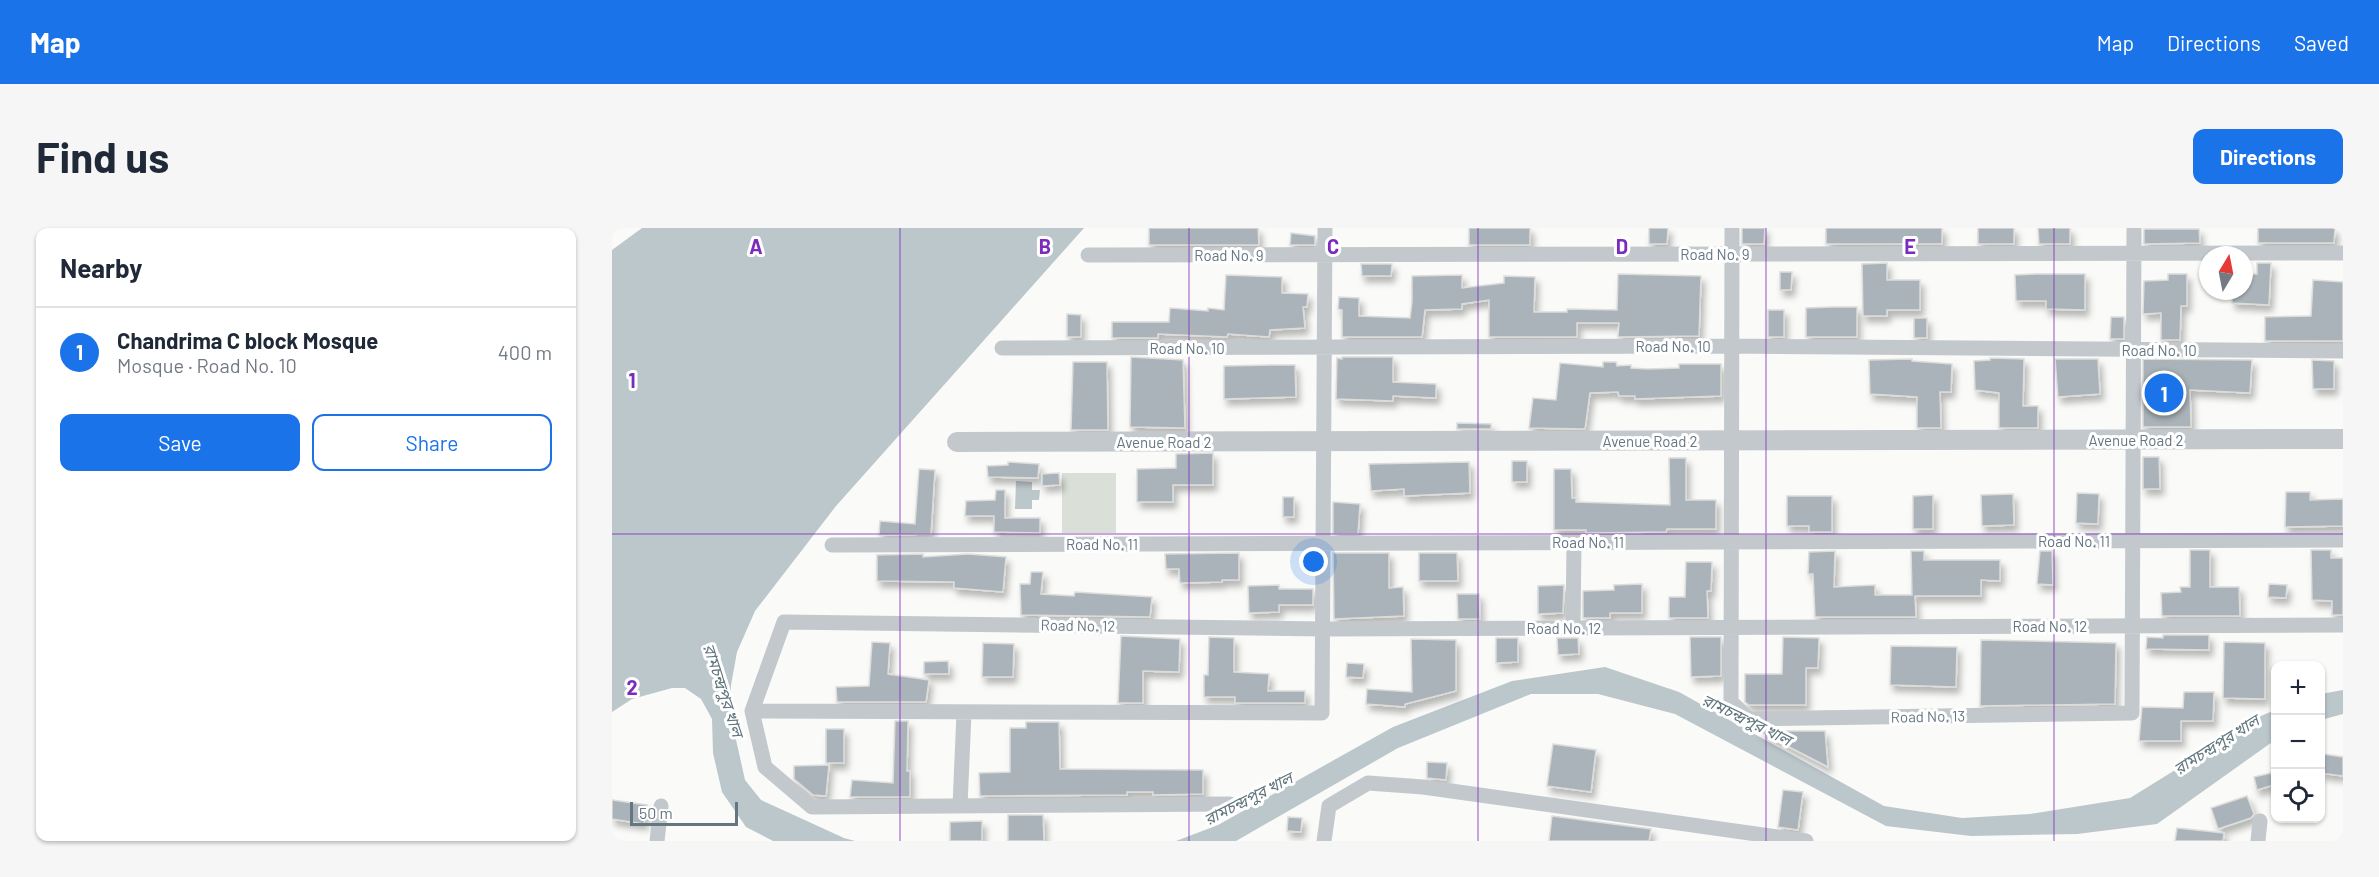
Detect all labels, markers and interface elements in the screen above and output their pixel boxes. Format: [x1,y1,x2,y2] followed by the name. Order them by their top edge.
[30,25,81,59] text: Map
[2097,30,2134,55] text: Map
[2167,30,2261,55] text: Directions
[2294,30,2349,55] text: Saved
[2193,129,2343,184] button: Directions
[36,131,169,181] text: Find us
[749,234,763,258] text: A
[1039,234,1051,258] text: B
[1327,234,1339,258] text: C
[1616,234,1628,258] text: D
[1904,234,1916,258] text: E
[1680,245,1750,263] street label: Road No. 9
[1194,246,1264,264] street label: Road No. 9
[2199,246,2253,300] north arrow
[60,252,142,283] text: Nearby
[117,327,378,353] text: Chandrima C block Mosque
[1635,337,1711,355] street label: Road No. 10
[1149,339,1225,357] street label: Road No. 10
[76,340,83,364] text: 1
[498,340,552,364] text: 400 m
[2121,341,2197,359] street label: Road No. 10
[117,353,297,377] text: Mosque · Road No. 10
[628,368,636,392] text: 1
[2144,370,2184,416] pin: 1
[60,414,300,471] button: Save
[312,414,552,471] button: Share
[2089,431,2183,449] street label: Avenue Road 2
[1603,432,1697,450] street label: Avenue Road 2
[1117,433,1211,451] street label: Avenue Road 2
[2038,532,2110,550] street label: Road No. 11
[1552,533,1624,551] street label: Road No. 11
[1066,535,1138,553] street label: Road No. 11
[1299,547,1328,576] your location
[1040,615,1116,635] street label: Road No. 12
[2013,617,2087,635] street label: Road No. 12
[1527,619,1601,637] street label: Road No. 12
[699,641,749,742] water label: রামচন্দ্রপুর খাল
[2271,661,2325,823] map controls
[2271,661,2325,715] button: +
[626,675,638,699] text: 2
[1699,689,1798,751] water label: রামচন্দ্রপুর খাল
[1891,706,1965,726] street label: Road No. 13
[2170,709,2265,779] water label: রামচন্দ্রপুর খাল
[2271,715,2325,769] button: −
[1201,766,1299,829] water label: রামচন্দ্রপুর খাল
[2271,769,2325,823] button: locate
[630,799,738,826] scale bar
[639,803,673,822] text: 50 m

